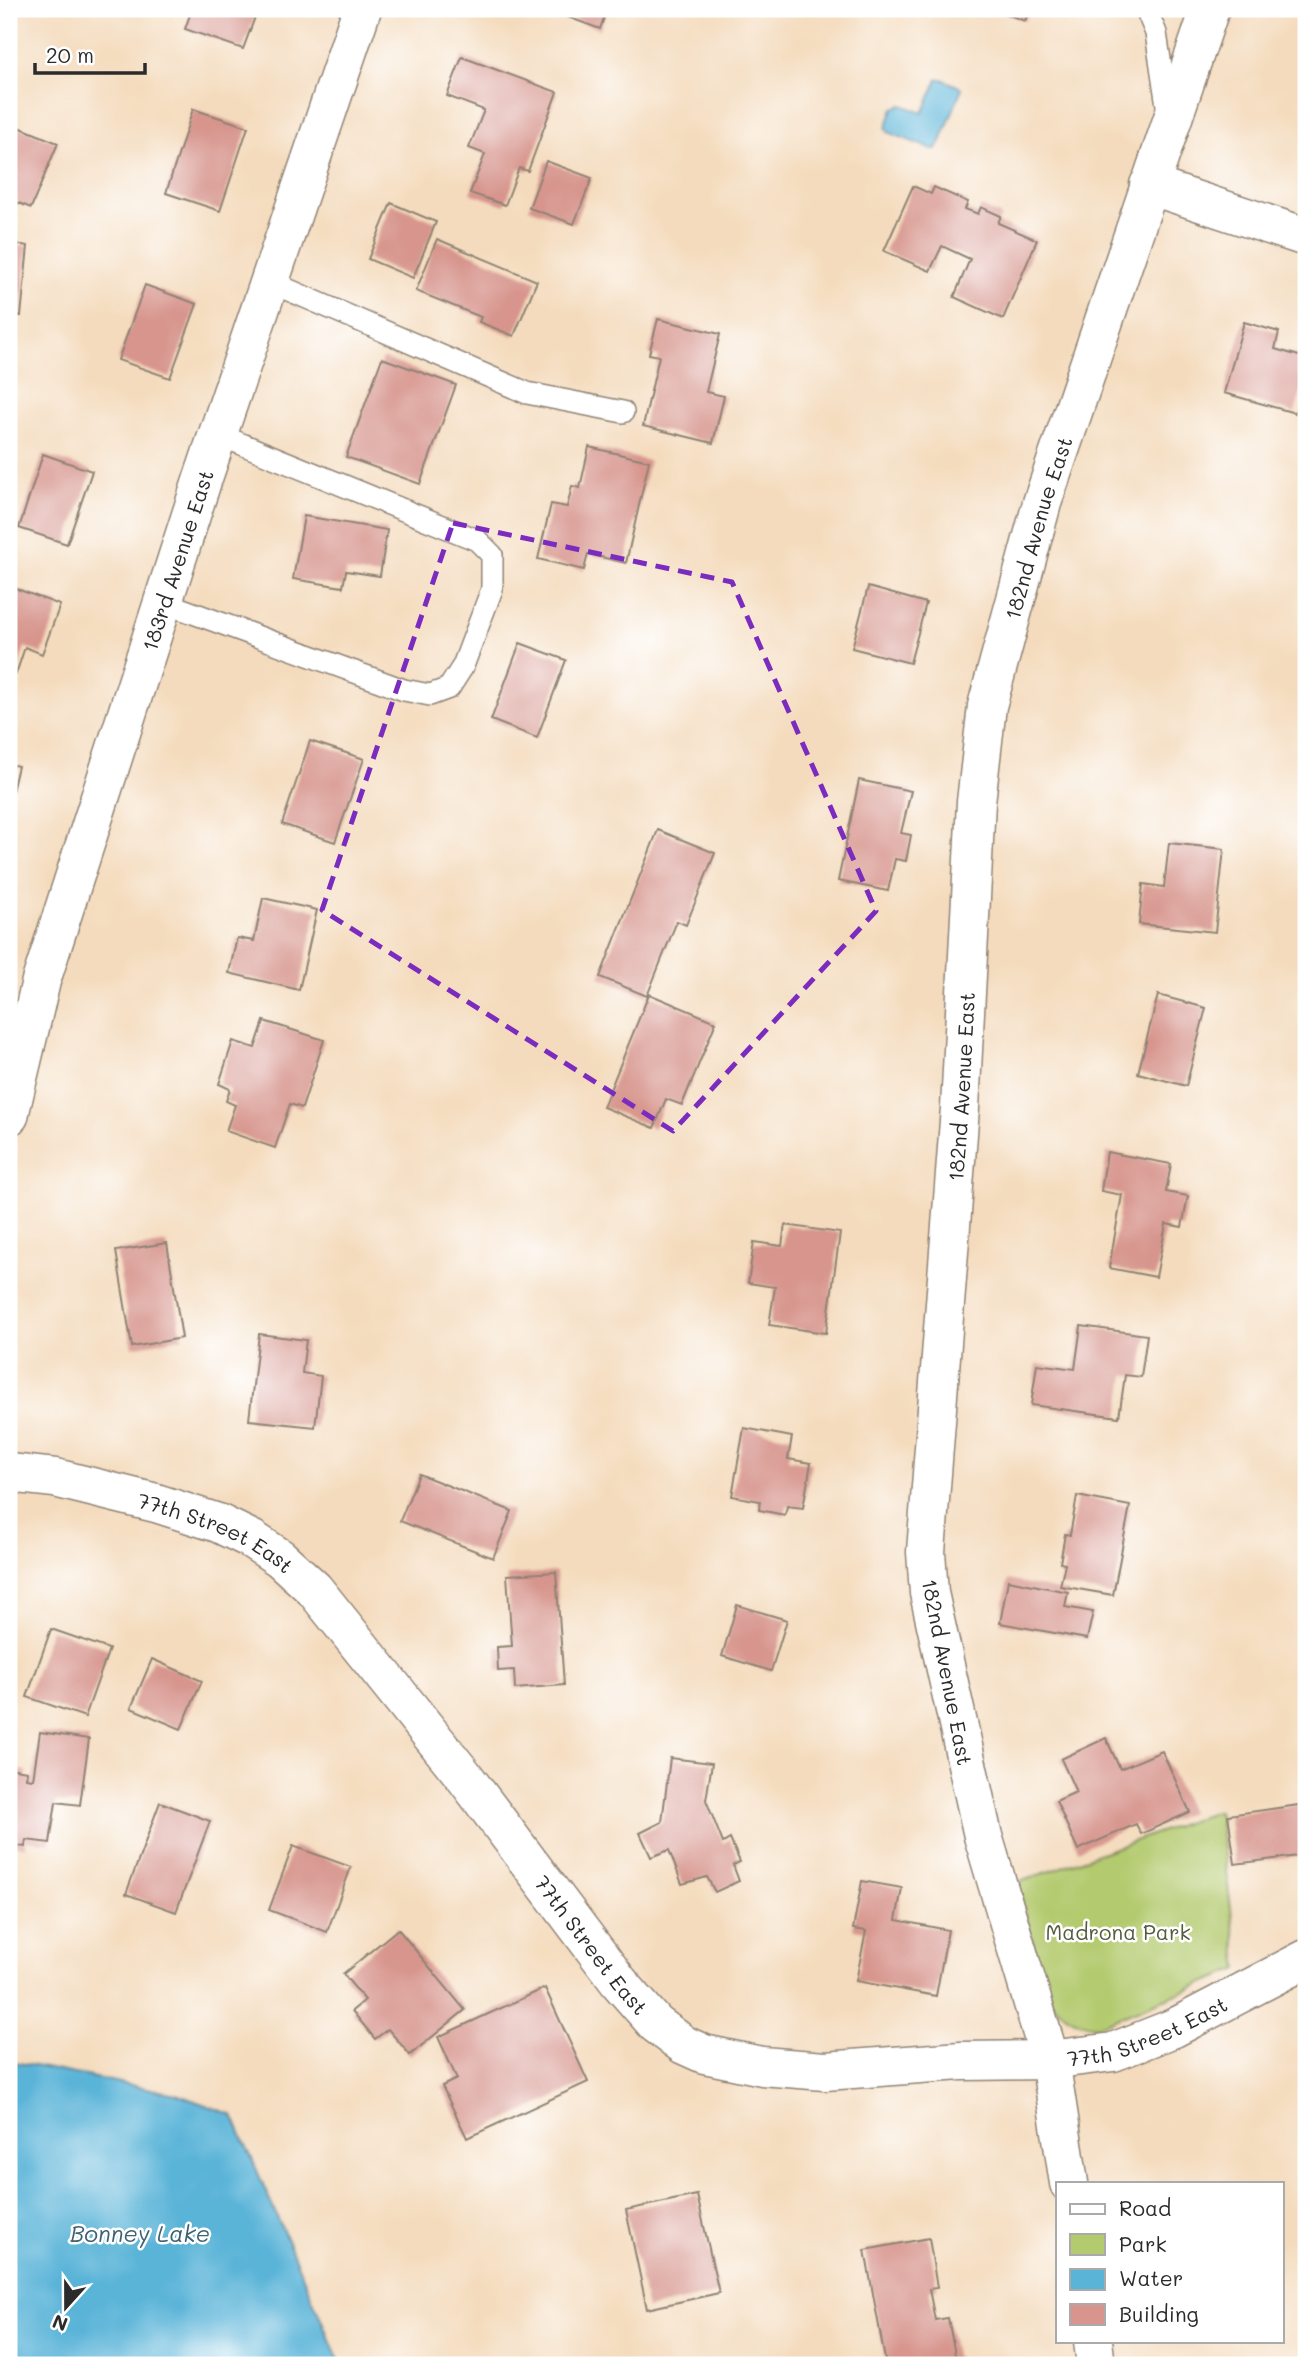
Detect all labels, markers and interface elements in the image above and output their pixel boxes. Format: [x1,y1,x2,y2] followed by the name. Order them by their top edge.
[35,32,145,76] scale bar
[46,41,94,68] text: 20 m
[998,433,1077,622] street label: 182nd Avenue East
[135,466,218,654] street label: 183rd Avenue East
[941,991,980,1182] street label: 182nd Avenue East
[135,1486,300,1578] street label: 77th Street East
[917,1576,979,1768] street label: 182nd Avenue East
[529,1869,654,2020] street label: 77th Street East
[1045,1918,1191,1945] park label: Madrona Park
[1065,1989,1231,2071] street label: 77th Street East
[1056,2182,1284,2342] legend
[1119,2194,1171,2221] text: Road
[70,2218,210,2248] water label: Bonney Lake
[1119,2230,1167,2257] text: Park
[1119,2264,1183,2291] text: Water
[32,2272,102,2342] north arrow
[1119,2300,1199,2327] text: Building
[49,2309,71,2338] text: N

